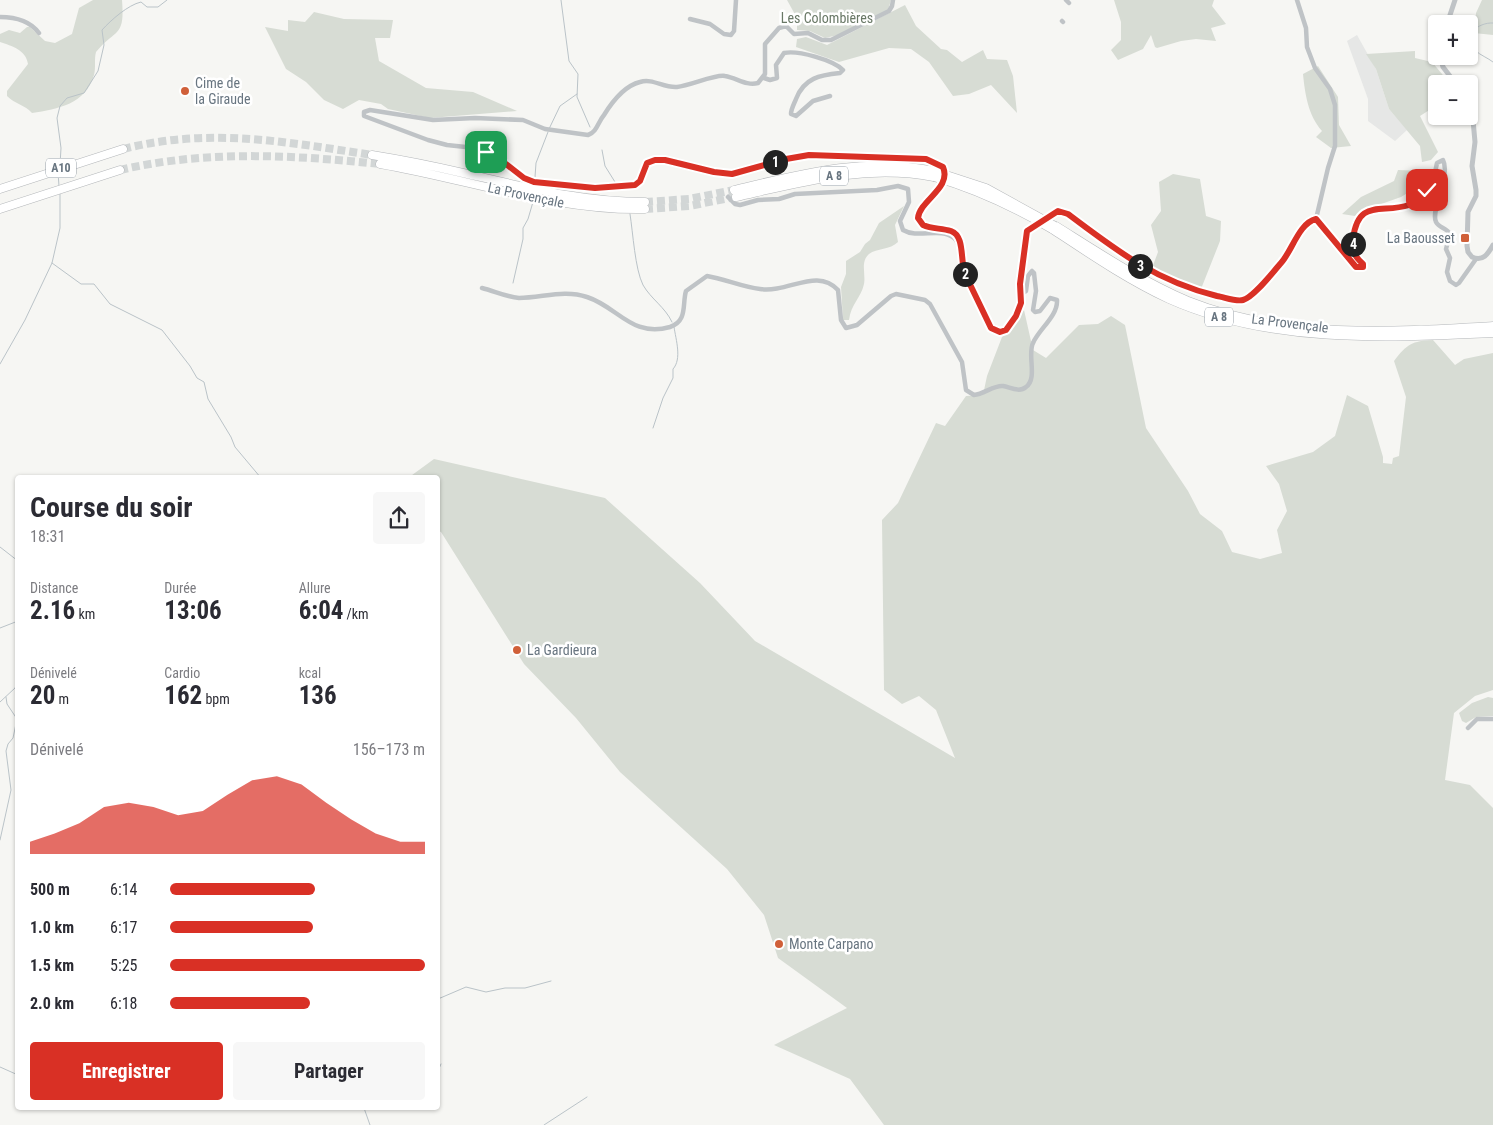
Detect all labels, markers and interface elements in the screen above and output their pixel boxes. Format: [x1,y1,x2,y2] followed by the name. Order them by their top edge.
[781,10,873,26] park label: Les Colombières
[1428,15,1478,125] map controls
[1428,15,1478,65] button: +
[195,75,251,107] place label: Cime de la Giraude
[1428,75,1478,125] button: −
[179,85,191,97] marker: Cime de la Giraude
[465,131,507,173] pin
[472,138,500,166] icon: arrive
[762,150,788,174] pin: 1
[772,154,779,170] text: 1
[46,158,76,178] road number: A10
[820,167,848,186] road number: A 8
[1406,169,1448,211] pin
[1413,176,1441,204] icon: check
[486,179,566,211] street label: La Provençale
[1387,230,1455,246] place label: La Baousset
[1340,232,1366,256] pin: 4
[1459,232,1471,244] marker: La Baousset
[1350,236,1357,252] text: 4
[1128,254,1152,278] pin: 3
[1137,258,1144,274] text: 3
[952,262,978,286] pin: 2
[962,266,969,282] text: 2
[1205,308,1233,326] road number: A 8
[1251,310,1330,336] street label: La Provençale
[30,491,193,524] text: Course du soir
[373,492,425,544] button: share
[30,527,65,546] text: 18:31
[30,580,78,596] text: Distance
[164,580,196,596] text: Durée
[299,580,331,596] text: Allure
[30,596,75,625] text: 2.16
[164,596,222,625] text: 13:06
[299,596,343,625] text: 6:04
[75,606,95,622] text: km
[343,606,369,622] text: /km
[527,642,597,658] place label: La Gardieura
[511,644,523,656] marker: La Gardieura
[30,665,77,681] text: Dénivelé
[164,665,200,681] text: Cardio
[299,665,321,681] text: kcal
[30,681,55,710] text: 20
[164,681,202,710] text: 162
[299,681,337,710] text: 136
[55,691,69,707] text: m
[202,691,230,707] text: bpm
[30,740,83,759] text: Dénivelé
[353,740,425,759] text: 156–173 m
[30,880,70,899] text: 500 m
[110,880,137,899] text: 6:14
[30,918,74,937] text: 1.0 km
[110,918,137,937] text: 6:17
[789,936,874,952] place label: Monte Carpano
[773,938,785,950] marker: Monte Carpano
[30,956,74,975] text: 1.5 km
[110,956,137,975] text: 5:25
[30,994,74,1013] text: 2.0 km
[110,994,137,1013] text: 6:18
[30,1042,223,1100] button: Enregistrer
[233,1042,425,1100] button: Partager

